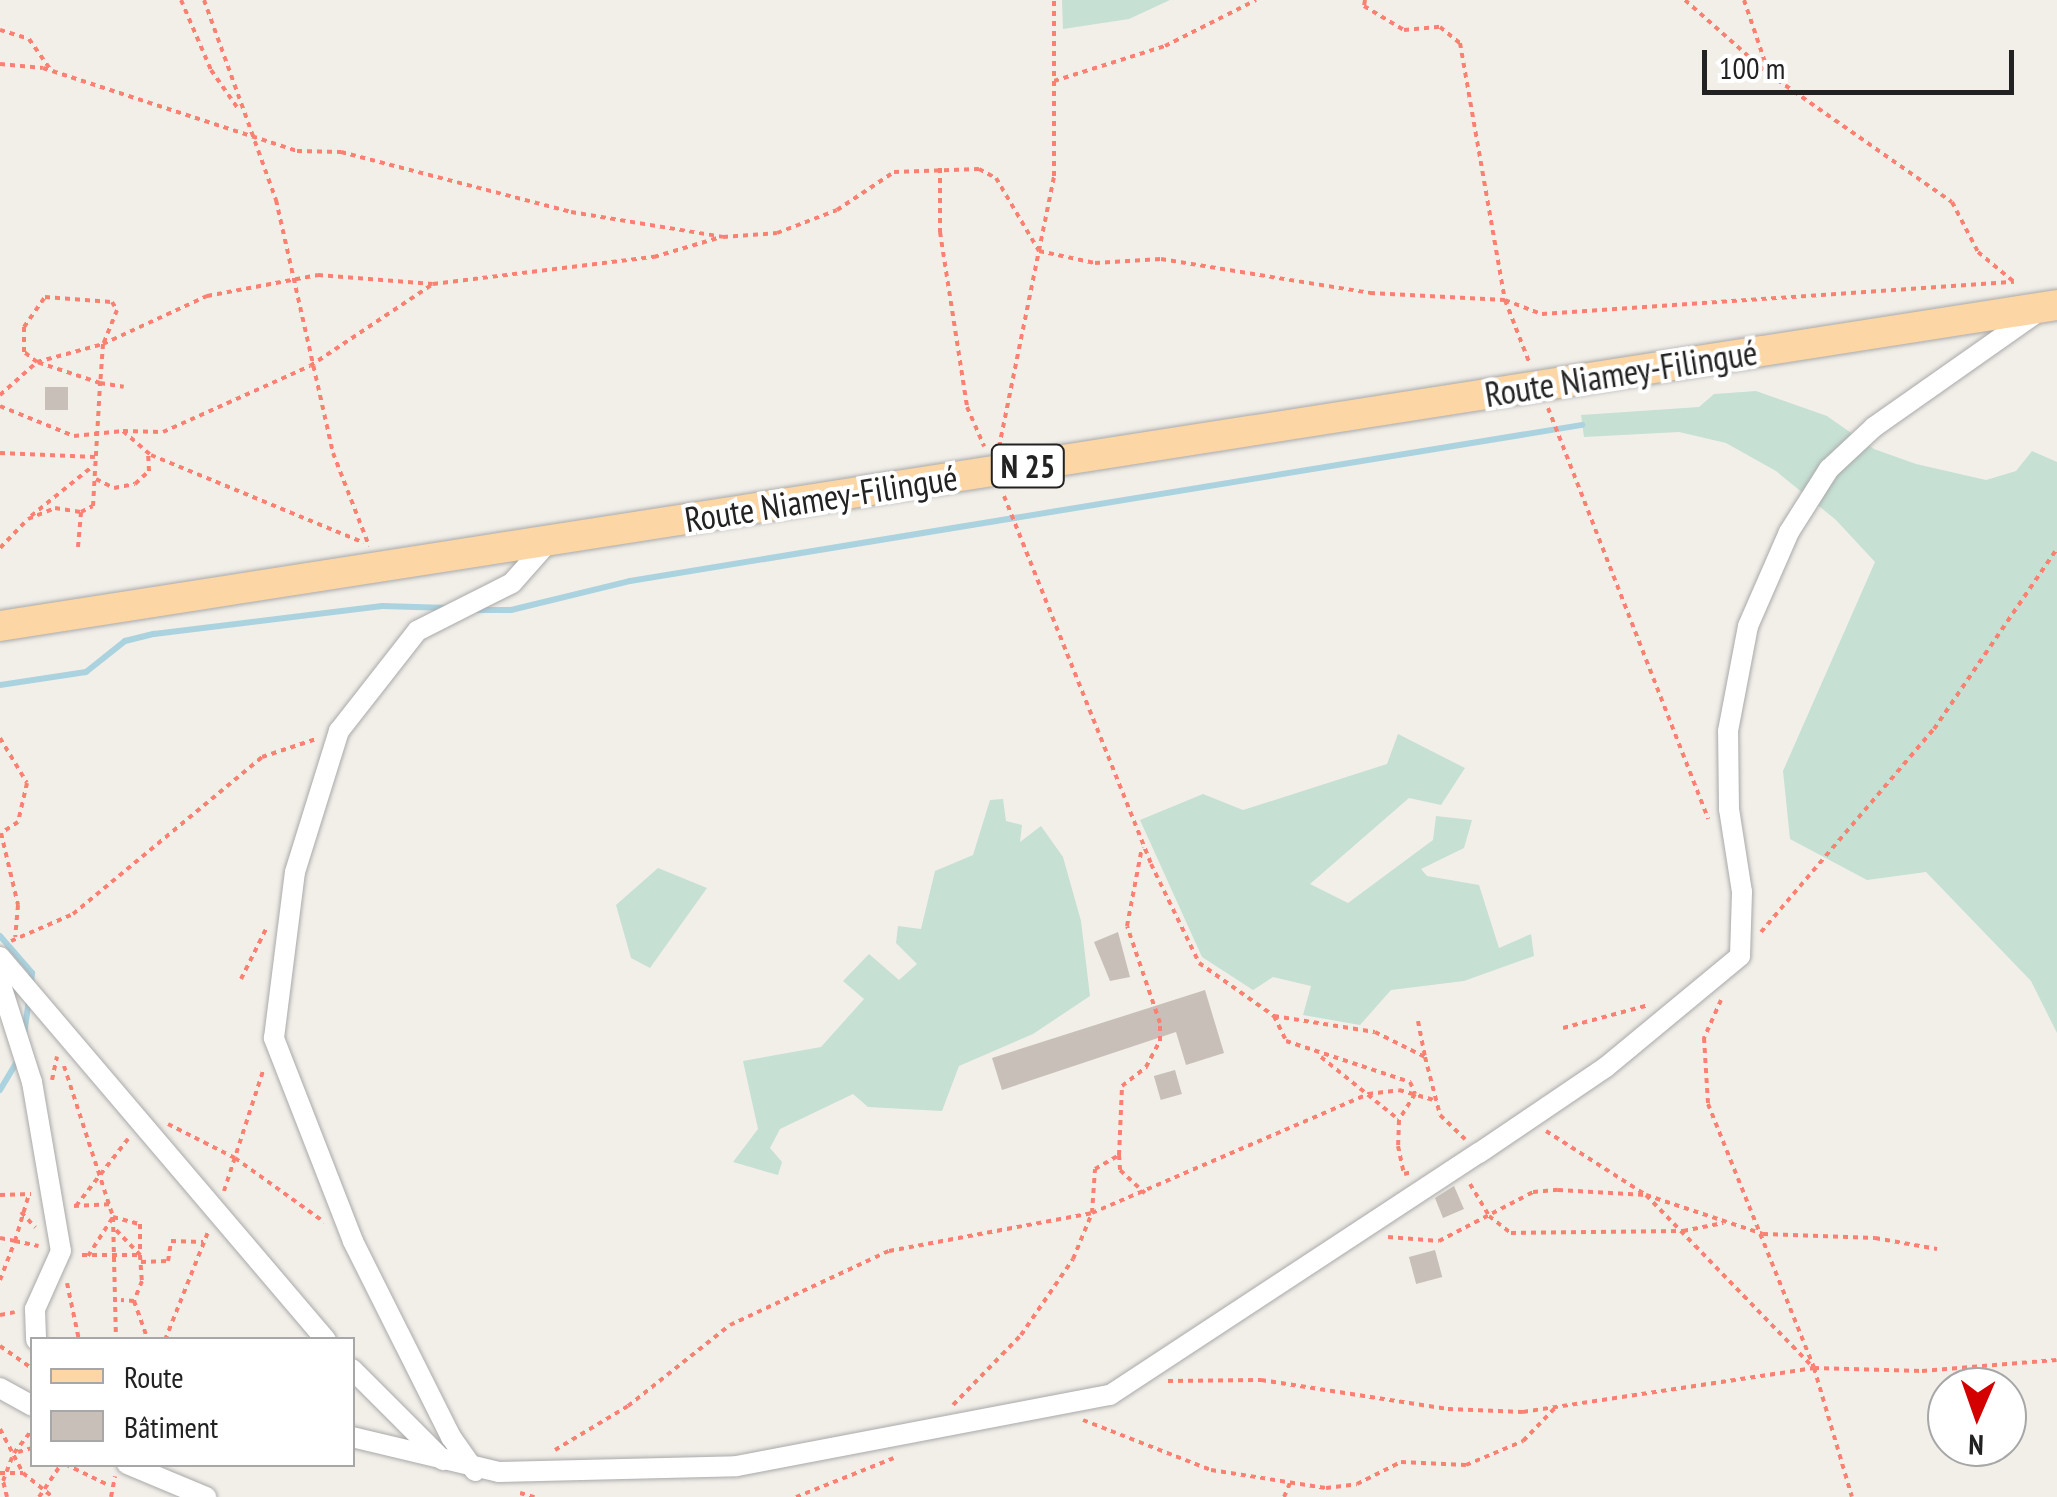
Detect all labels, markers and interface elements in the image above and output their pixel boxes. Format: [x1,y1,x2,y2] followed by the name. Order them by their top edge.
[1707,30,2020,92] scale bar
[1719,48,1785,87] text: 100 m
[1482,331,1760,415] street label: Route Niamey-Filingué
[990,439,1066,493] road number: N 25
[682,456,960,540] street label: Route Niamey-Filingué
[30,1337,355,1467] legend
[124,1357,184,1396] text: Route
[1927,1367,2027,1467] north arrow
[124,1407,218,1446] text: Bâtiment
[1968,1427,1984,1464] text: N

